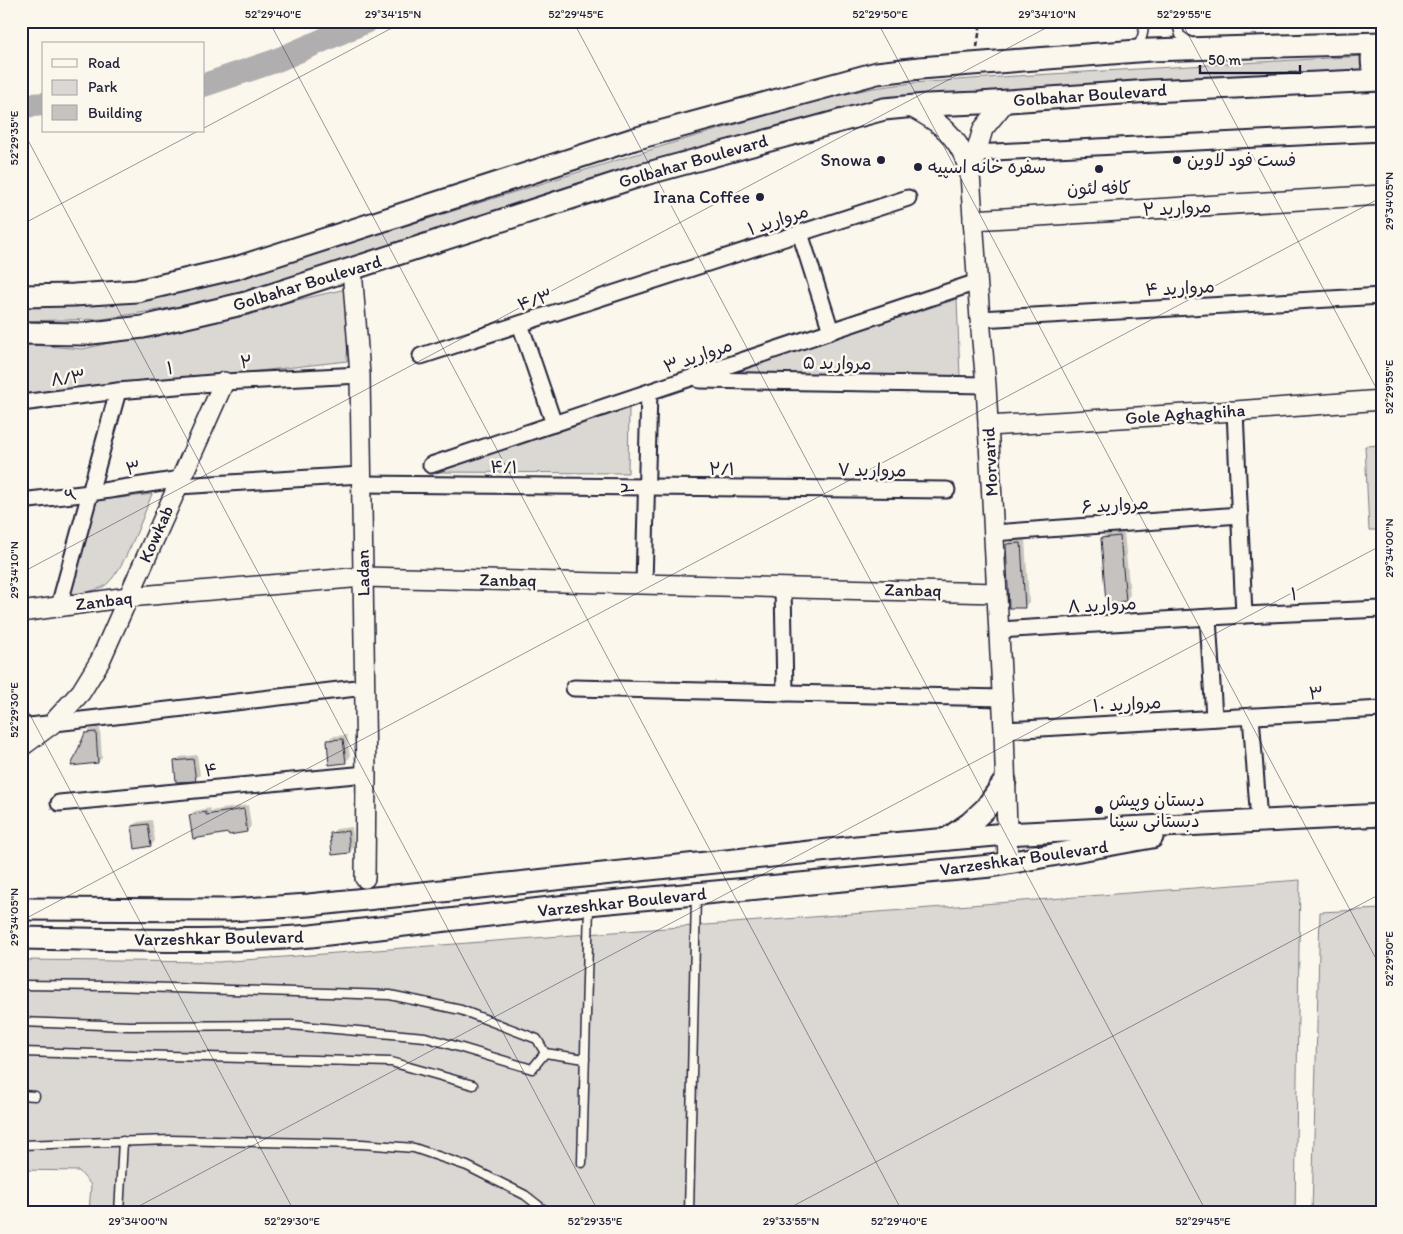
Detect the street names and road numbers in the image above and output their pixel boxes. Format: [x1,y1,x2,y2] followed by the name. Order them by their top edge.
[1012,79,1168,111] street label: Golbahar Boulevard
[616,129,770,193] street label: Golbahar Boulevard
[1142,195,1212,221] street label: مروارید ۲
[745,200,811,240] street label: مروارید ۱
[230,250,384,316] street label: Golbahar Boulevard
[1145,275,1215,301] street label: مروارید ۴
[515,284,555,316] street label: ۴/۳
[661,334,735,378] street label: مروارید ۳
[239,351,253,373] street label: ۲
[802,351,872,375] street label: مروارید ۵
[166,357,174,379] street label: ۱
[49,365,87,391] street label: ۸/۳
[1124,399,1246,429] street label: Gole Aghaghiha
[977,427,1003,497] street label: Morvarid
[124,456,142,480] street label: ۳
[490,456,518,478] street label: ۴/۱
[709,458,735,480] street label: ۲/۱
[837,458,907,482] street label: مروارید ۷
[617,482,639,494] street label: ۲
[59,486,83,502] street label: ۶
[1081,492,1149,518] street label: مروارید ۶
[134,502,178,566] street label: Kowkab
[352,549,374,597] street label: Ladan
[479,569,537,591] street label: Zanbaq
[884,579,942,601] street label: Zanbaq
[1290,583,1298,605] street label: ۱
[74,587,134,615] street label: Zanbaq
[1067,592,1137,618] street label: مروارید ۸
[1308,682,1324,704] street label: ۳
[1092,691,1162,717] street label: مروارید ۱۰
[203,758,219,782] street label: ۴
[938,835,1110,881] street label: Varzeshkar Boulevard
[536,882,708,922] street label: Varzeshkar Boulevard
[134,926,304,950] street label: Varzeshkar Boulevard

